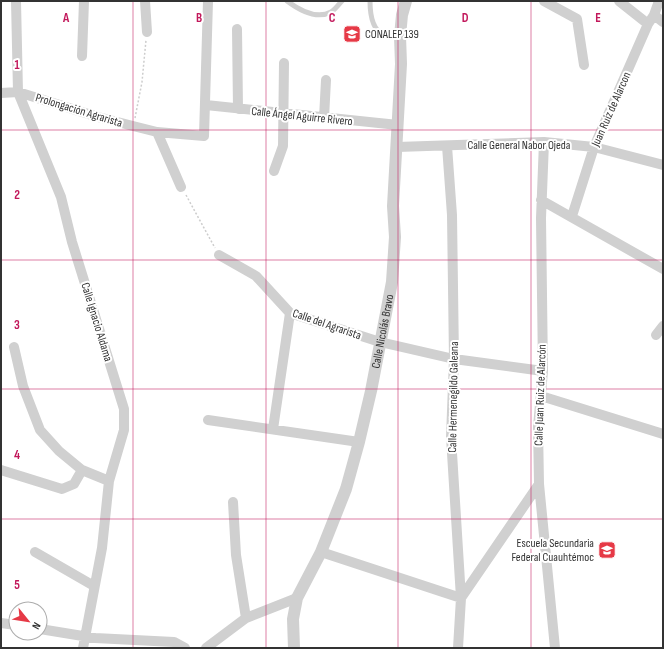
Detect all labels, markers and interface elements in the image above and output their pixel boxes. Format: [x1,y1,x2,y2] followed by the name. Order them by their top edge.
[62,10,70,26] text: A
[196,10,202,26] text: B
[329,10,336,26] text: C
[462,10,469,26] text: D
[595,10,601,26] text: E
[342,24,362,44] school or university icon: CONALEP 139
[365,27,419,42] place label: CONALEP 139
[14,57,20,73] text: 1
[588,70,635,150] street label: Juan Ruiz de Alarcon
[34,90,124,131] street label: Prolongación Agrarista
[251,104,353,129] street label: Calle Ángel Aguirre Rivero
[468,138,571,153] street label: Calle General Nabor Ojeda
[14,187,20,203] text: 2
[77,281,116,364] street label: Calle Ignacio Aldama
[368,293,397,370] street label: Calle Nicolás Bravo
[291,306,363,343] street label: Calle del Agrarista
[14,317,20,333] text: 3
[445,341,462,453] street label: Calle Hermenegildo Galeana
[531,344,550,446] street label: Calle Juan Ruiz de Alarcón
[14,447,20,463] text: 4
[511,536,594,565] place label: Escuela Secundaria Federal Cuauhtémoc
[597,540,617,560] school or university icon: Escuela Secundaria Federal Cuauhtémoc
[14,577,20,593] text: 5
[8,601,48,641] north arrow
[29,620,43,632] text: N

